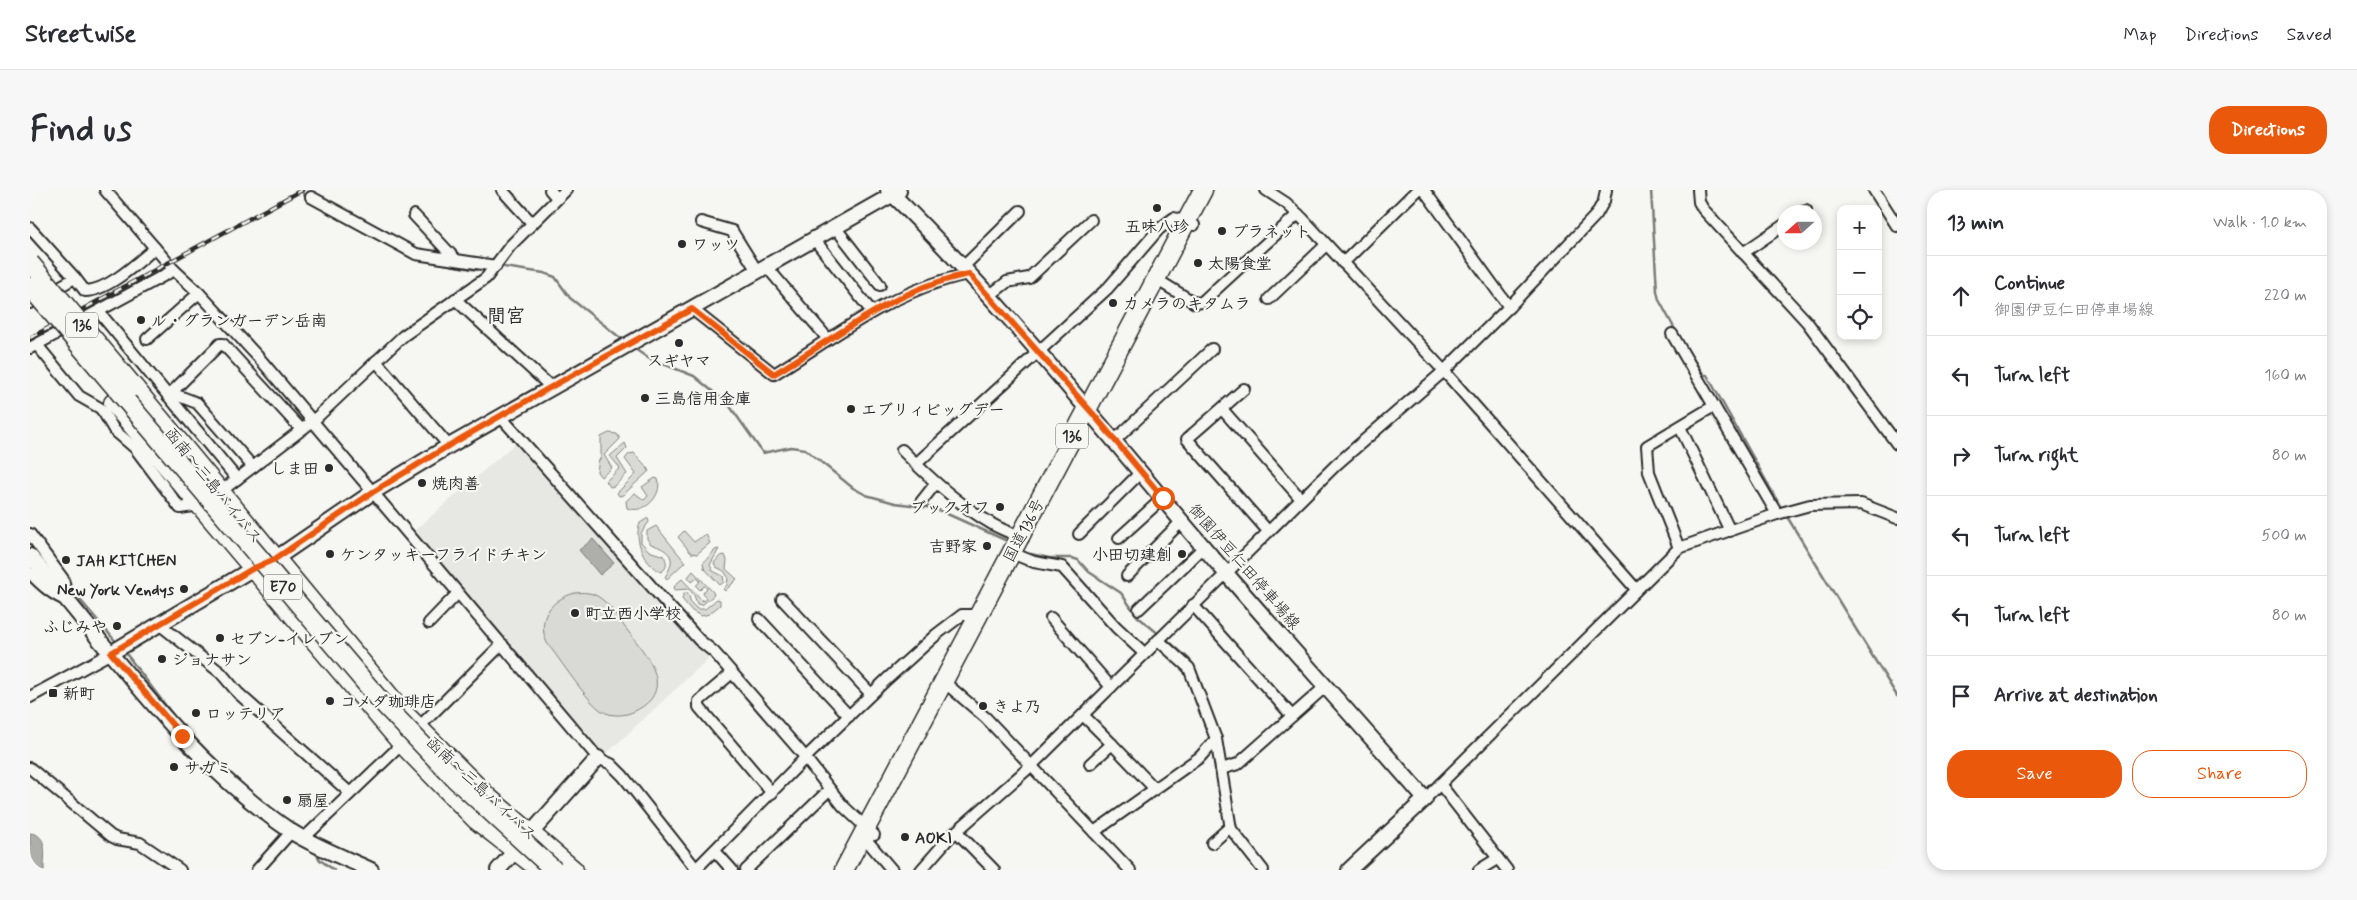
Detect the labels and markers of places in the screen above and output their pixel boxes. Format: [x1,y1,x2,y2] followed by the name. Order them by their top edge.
[1151,202,1163,214] marker: 五味八珍
[1125,217,1189,238] place label: 五味八珍
[1232,222,1311,243] place label: プラネット
[1216,225,1228,237] marker: プラネット
[692,235,740,256] place label: ワッツ
[676,238,688,250] marker: ワッツ
[1208,254,1272,275] place label: 太陽食堂
[1192,257,1204,269] marker: 太陽食堂
[1123,294,1251,315] place label: カメラのキタムラ
[1107,297,1119,309] marker: カメラのキタムラ
[151,311,327,332] place label: ル・グランガーデン岳南
[135,314,147,326] marker: ル・グランガーデン岳南
[673,337,685,349] marker: スギヤマ
[647,351,711,372] place label: スギヤマ
[655,389,751,410] place label: 三島信用金庫
[639,392,651,404] marker: 三島信用金庫
[861,400,1005,421] place label: エブリィビッグデー
[845,403,857,415] marker: エブリィビッグデー
[271,459,319,480] place label: しま田
[323,462,335,474] marker: しま田
[432,474,480,495] place label: 焼肉善
[416,477,428,489] marker: 焼肉善
[910,498,990,519] place label: ブックオフ
[994,501,1006,513] marker: ブックオフ
[929,537,977,558] place label: 吉野家
[981,540,993,552] marker: 吉野家
[340,545,547,566] place label: ケンタッキーフライドチキン
[1092,545,1172,566] place label: 小田切建創
[324,548,336,560] marker: ケンタッキーフライドチキン
[1176,548,1188,560] marker: 小田切建創
[76,551,176,572] place label: JAH KITCHEN
[60,554,72,566] marker: JAH KITCHEN
[57,580,175,601] place label: New York Vendys
[178,583,190,595] marker: New York Vendys
[585,604,681,625] place label: 町立西小学校
[569,607,581,619] marker: 町立西小学校
[43,617,107,638] place label: ふじみや
[111,620,123,632] marker: ふじみや
[230,629,349,650] place label: セブン-イレブン
[214,632,226,644] marker: セブン-イレブン
[172,650,252,671] place label: ジョナサン
[156,653,168,665] marker: ジョナサン
[63,684,95,705] place label: 新町
[47,687,59,699] marker: 新町
[340,692,436,713] place label: コメダ珈琲店
[324,695,336,707] marker: コメダ珈琲店
[993,697,1041,718] place label: きよ乃
[977,700,989,712] marker: きよ乃
[206,704,286,725] place label: ロッテリア
[190,707,202,719] marker: ロッテリア
[184,758,232,779] place label: サガミ
[168,761,180,773] marker: サガミ
[297,791,329,812] place label: 扇屋
[281,794,293,806] marker: 扇屋
[915,828,952,849] place label: AOKI
[899,831,911,843] marker: AOKI

